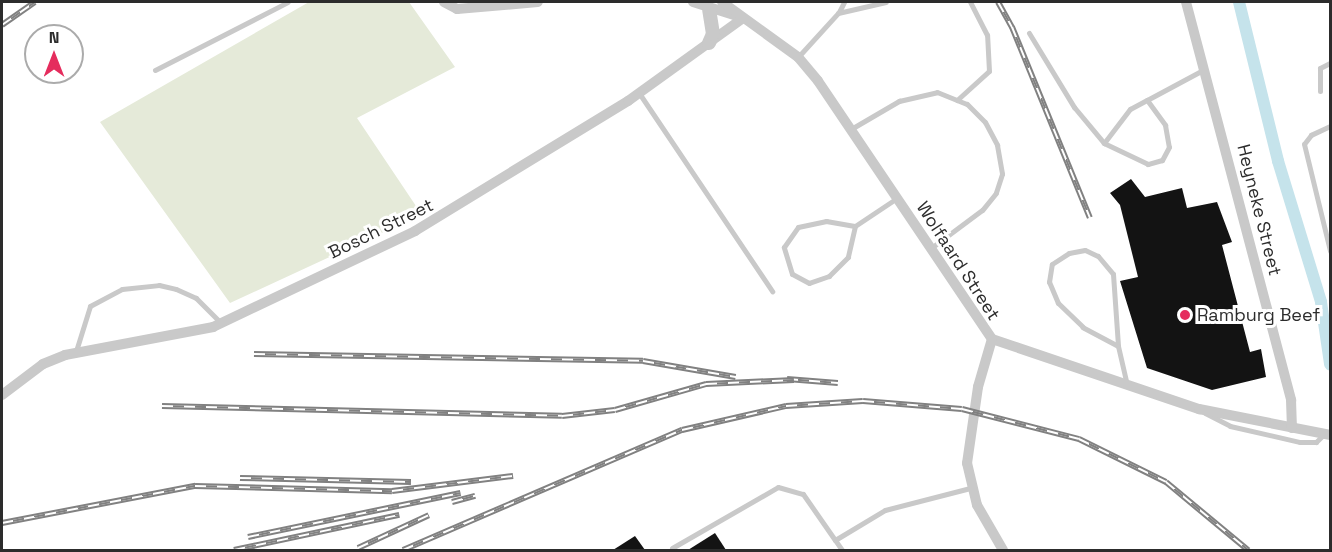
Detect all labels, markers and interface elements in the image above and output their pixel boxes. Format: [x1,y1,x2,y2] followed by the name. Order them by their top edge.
[24,24,84,84] north arrow
[49,27,59,48] text: N
[1232,142,1286,278] street label: Heyneke Street
[325,194,437,264] street label: Bosch Street
[912,198,1004,324] street label: Wolfaard Street
[1197,304,1320,326] place label: Ramburg Beef
[1178,308,1192,322] marker: Ramburg Beef

